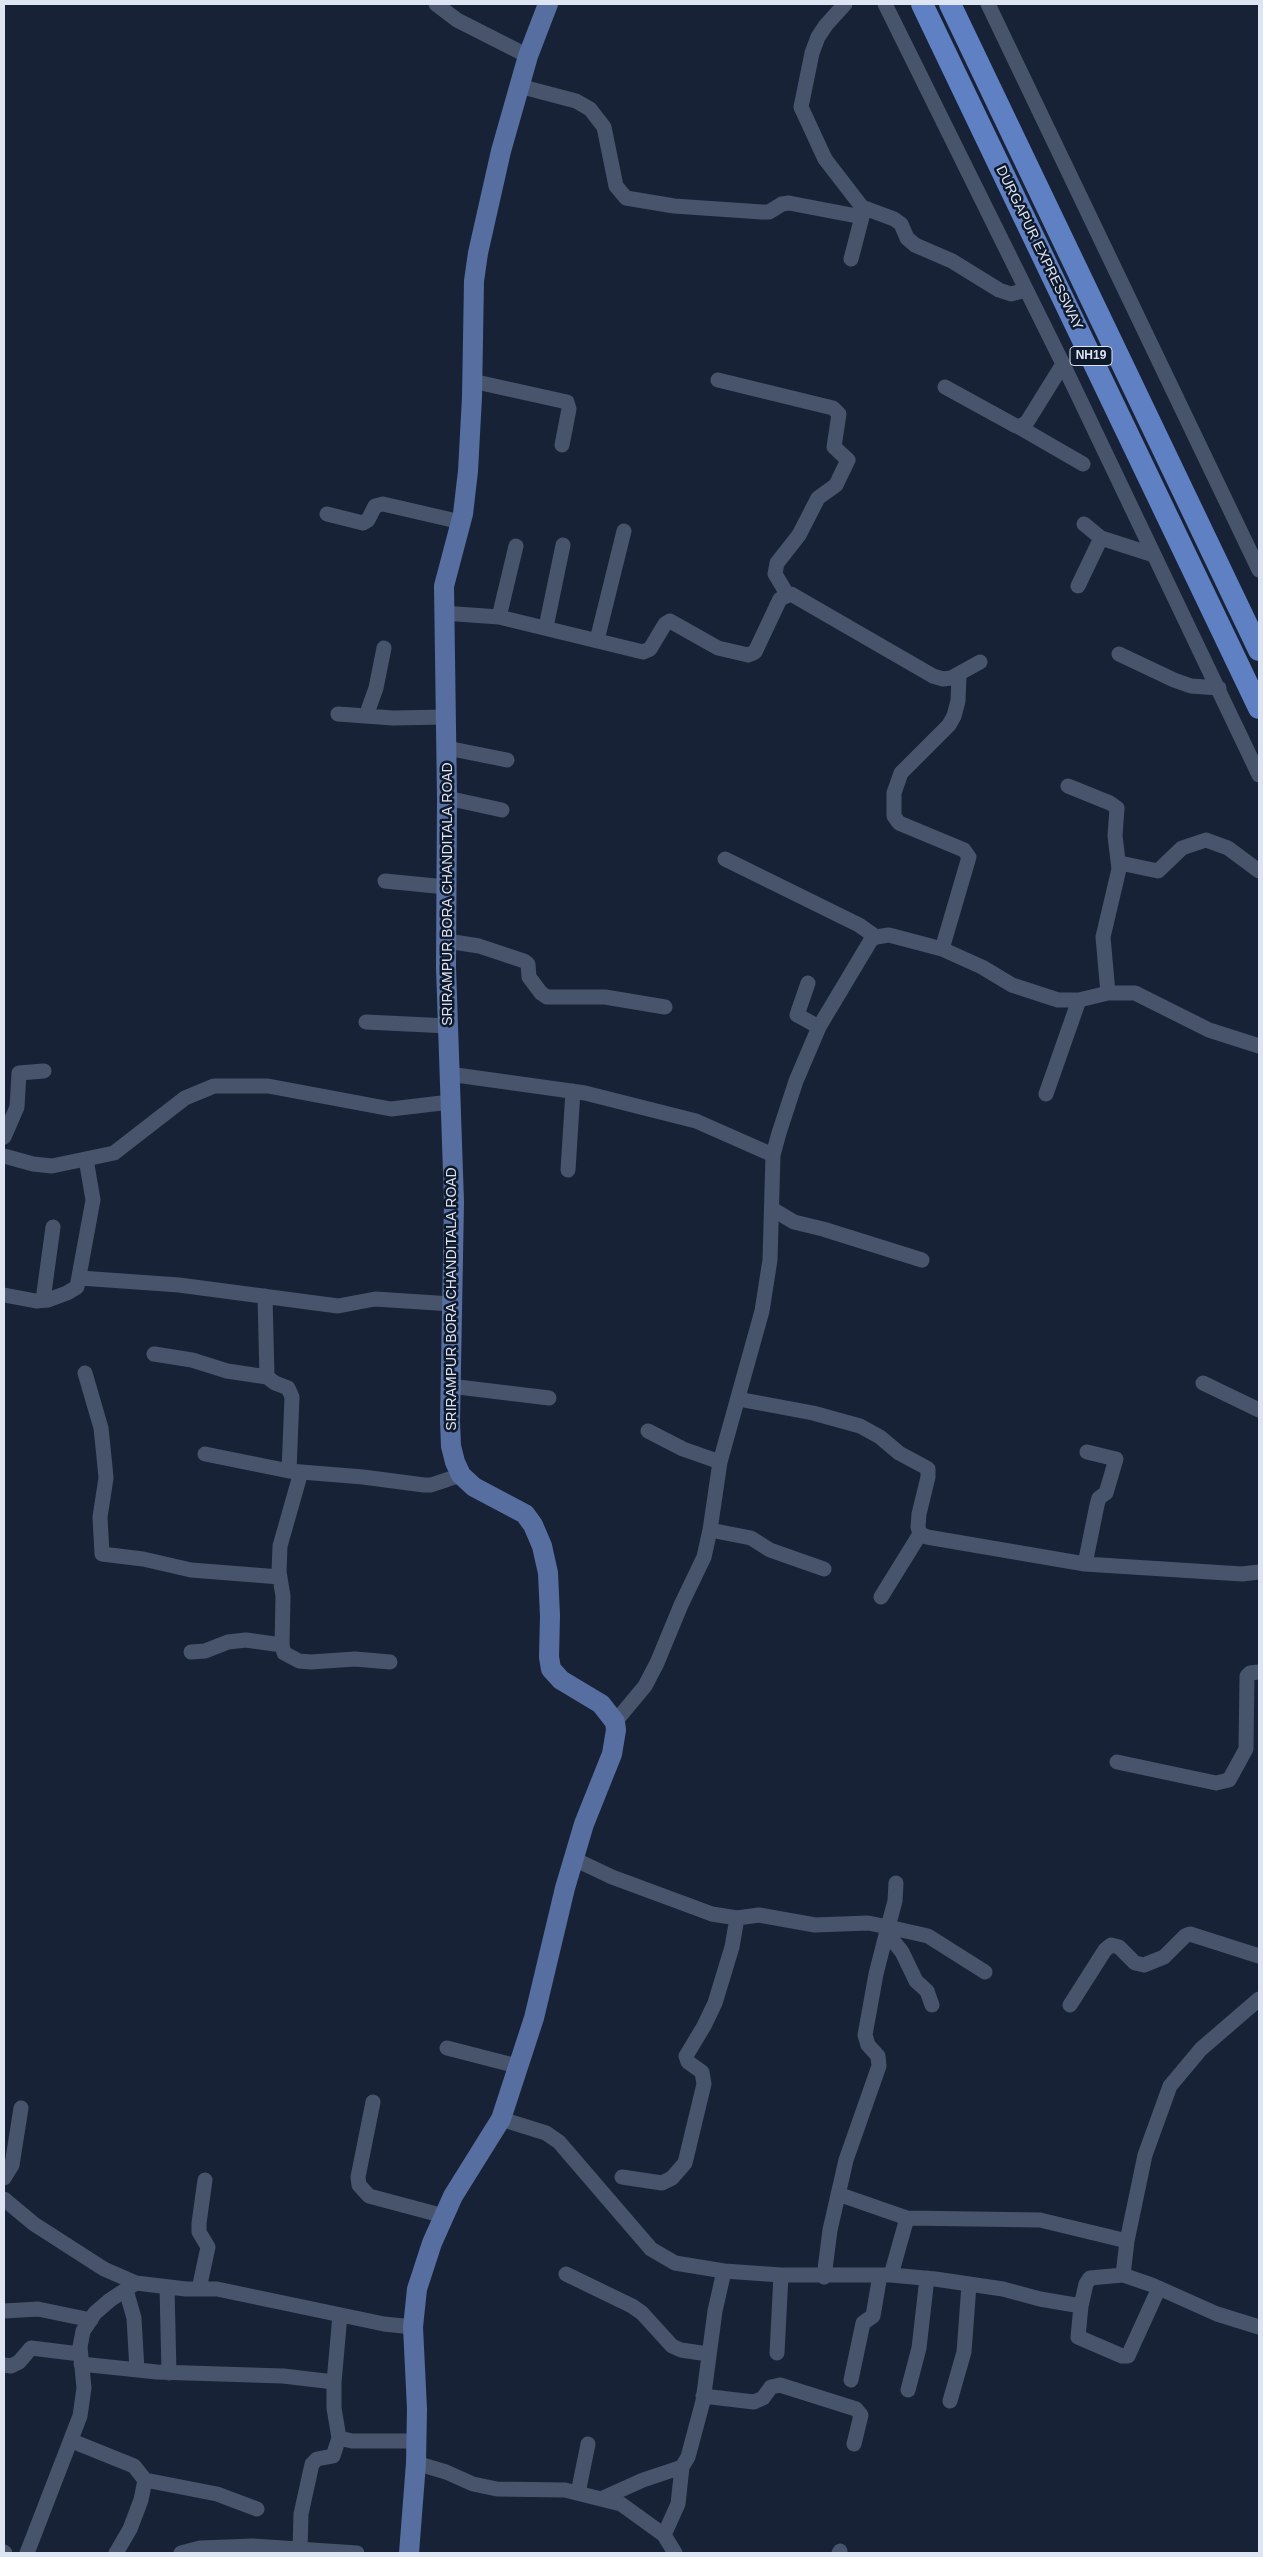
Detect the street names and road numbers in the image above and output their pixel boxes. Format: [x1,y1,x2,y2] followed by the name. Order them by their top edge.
[992,163,1086,333] street label: DURGAPUR EXPRESSWAY
[1070,346,1112,366] road number: NH19
[440,762,456,1026] street label: SRIRAMPUR BORA CHANDITALA ROAD
[444,1167,460,1431] street label: SRIRAMPUR BORA CHANDITALA ROAD

